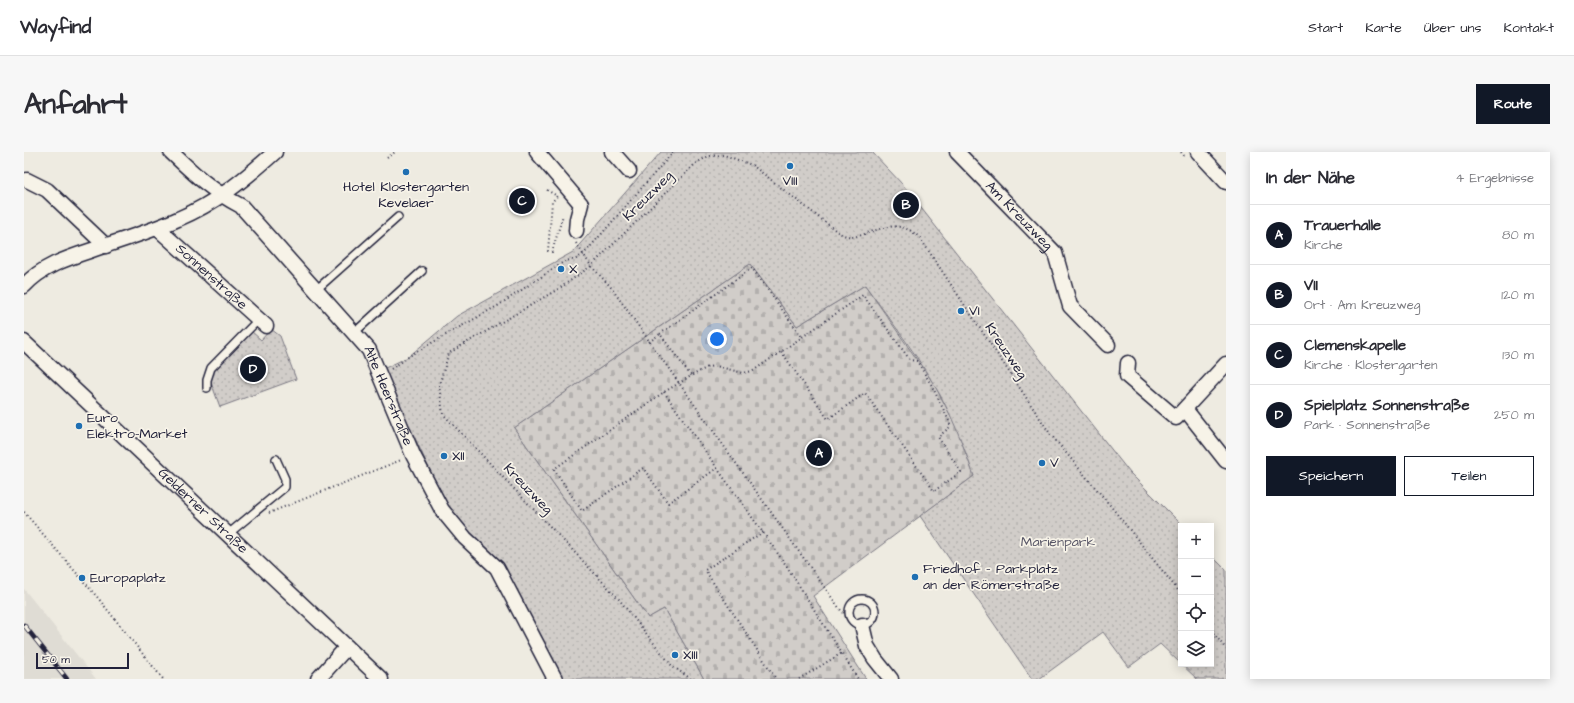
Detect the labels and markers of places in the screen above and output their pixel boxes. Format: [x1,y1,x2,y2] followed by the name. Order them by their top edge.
[785,161,795,171] marker: VIII
[401,167,411,177] marker: Hotel Klostergarten Kevelaer
[782,171,798,191] place label: VIII
[343,177,469,213] place label: Hotel Klostergarten Kevelaer
[509,186,535,216] pin: C
[893,190,919,220] pin: B
[569,259,578,279] place label: X
[556,264,566,274] marker: X
[969,301,980,321] place label: VI
[956,306,966,316] marker: VI
[240,354,266,384] pin: D
[87,408,188,444] place label: Euro Elektro-Market
[74,421,84,431] marker: Euro Elektro-Market
[806,438,832,468] pin: A
[452,446,465,466] place label: XII
[439,451,449,461] marker: XII
[1050,453,1059,473] place label: V
[1037,458,1047,468] marker: V
[923,559,1060,595] place label: Friedhof - Parkplatz an der Römerstraße
[90,568,166,588] place label: Europaplatz
[910,572,920,582] marker: Friedhof - Parkplatz an der Römerstraße
[77,573,87,583] marker: Europaplatz
[683,645,698,665] place label: XIII
[670,650,680,660] marker: XIII

